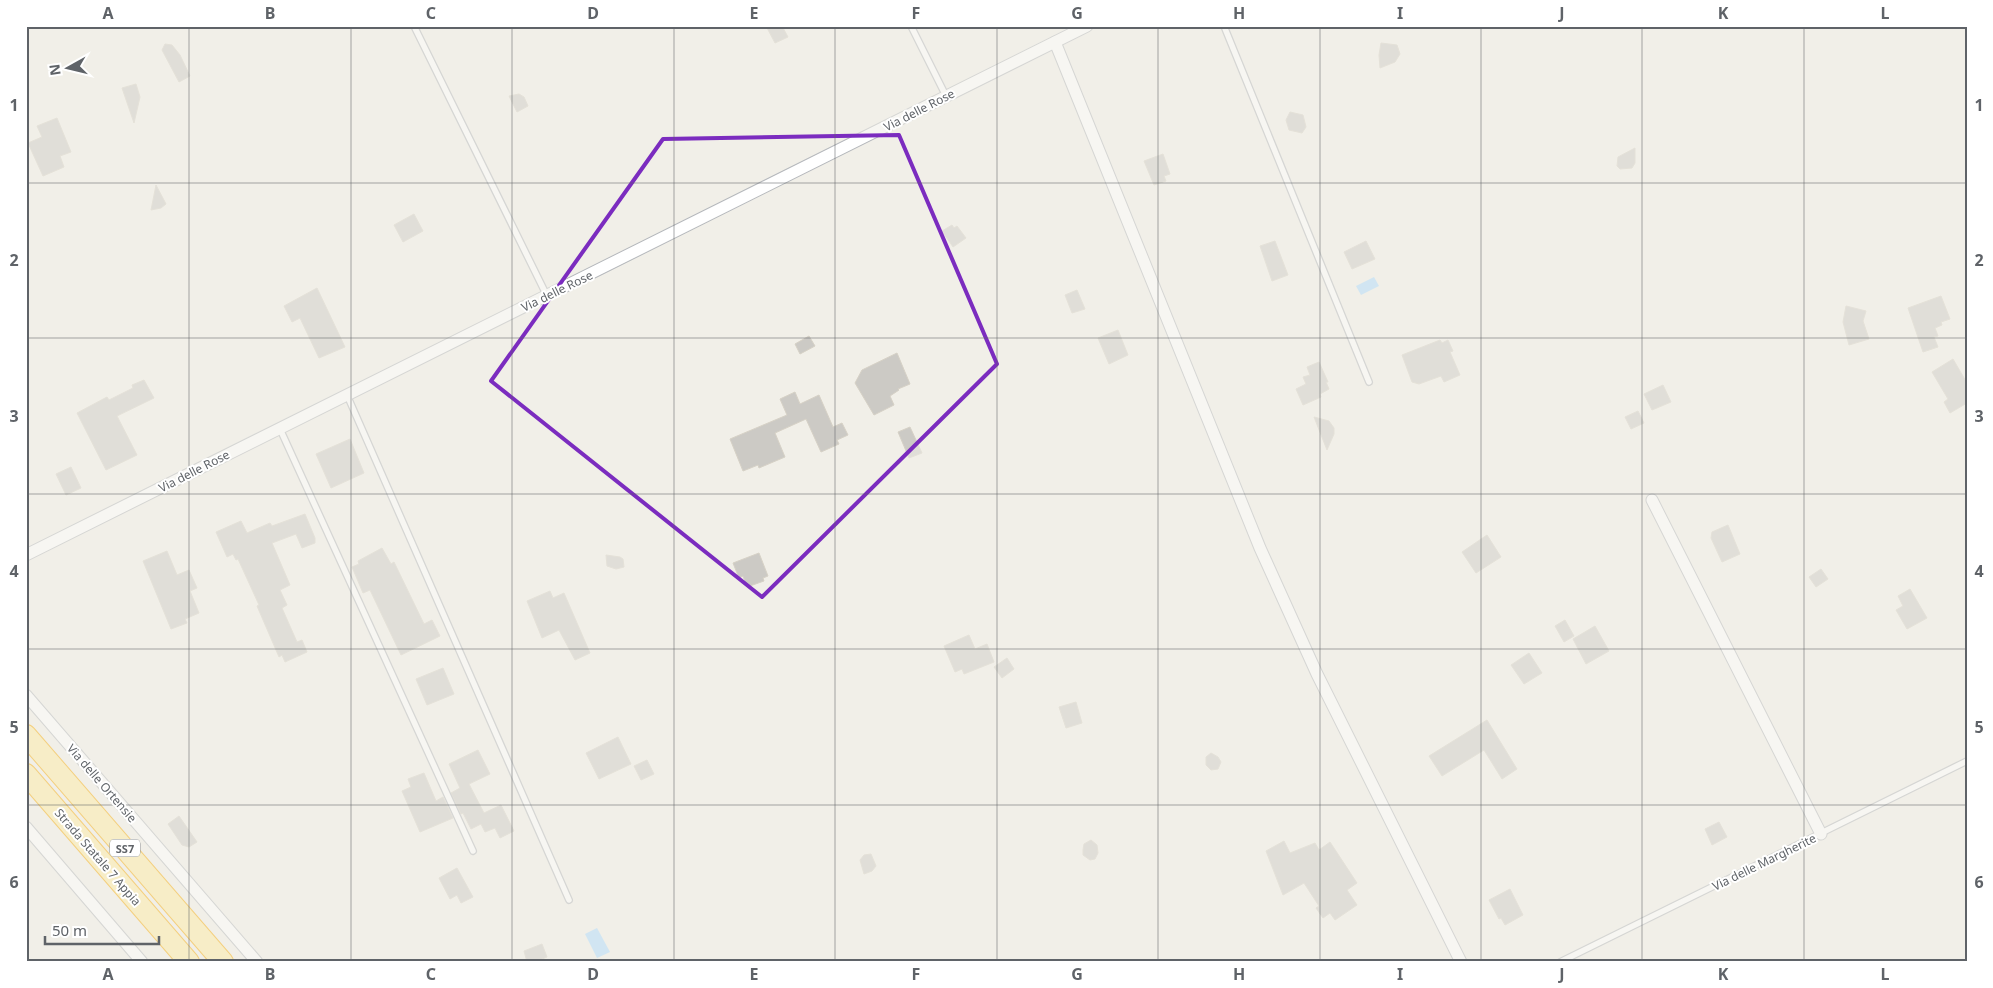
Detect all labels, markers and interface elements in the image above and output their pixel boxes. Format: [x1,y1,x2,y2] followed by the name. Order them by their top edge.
[102,2,114,24] text: A
[265,2,275,24] text: B
[426,2,436,24] text: C
[587,2,599,24] text: D
[750,2,759,24] text: E
[912,2,920,24] text: F
[1071,2,1083,24] text: G
[1233,2,1245,24] text: H
[1397,2,1403,24] text: I
[1557,2,1565,24] text: J
[1718,2,1729,24] text: K
[1881,2,1890,24] text: L
[42,42,92,92] north arrow
[44,63,65,77] text: N
[881,85,958,135] street label: Via delle Rose
[9,94,19,116] text: 1
[1974,94,1984,116] text: 1
[9,249,19,271] text: 2
[1974,249,1984,271] text: 2
[518,266,596,316] street label: Via delle Rose
[9,405,19,427] text: 3
[1974,405,1984,427] text: 3
[156,446,233,496] street label: Via delle Rose
[9,560,19,582] text: 4
[1974,560,1984,582] text: 4
[9,716,19,738] text: 5
[1974,716,1984,738] text: 5
[63,740,141,826] street label: Via delle Ortensie
[51,805,145,909] street label: Strada Statale 7 Appia
[1709,829,1819,895] street label: Via delle Margherite
[110,840,140,856] road number: SS7
[9,871,19,893] text: 6
[1974,871,1984,893] text: 6
[45,913,159,945] scale bar
[52,920,87,940] text: 50 m
[102,963,114,985] text: A
[265,963,275,985] text: B
[426,963,436,985] text: C
[587,963,599,985] text: D
[750,963,759,985] text: E
[912,963,920,985] text: F
[1071,963,1083,985] text: G
[1233,963,1245,985] text: H
[1397,963,1403,985] text: I
[1557,963,1565,985] text: J
[1718,963,1729,985] text: K
[1881,963,1890,985] text: L

